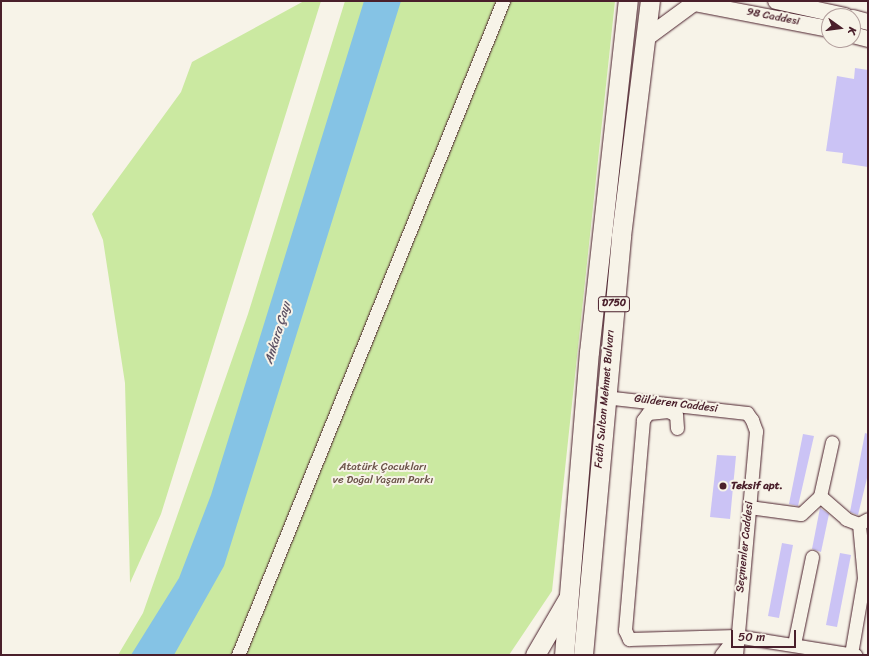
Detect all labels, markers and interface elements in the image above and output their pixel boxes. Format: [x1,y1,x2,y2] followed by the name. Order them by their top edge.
[746,5,800,29] street label: 98 Caddesi
[821,8,861,48] north arrow
[842,25,862,36] text: K
[597,296,631,312] road number: D750
[262,300,294,366] water label: Ankara Çayı
[592,329,618,469] street label: Fatih Sultan Mehmet Bulvarı
[634,392,718,416] street label: Gülderen Caddesi
[333,461,433,487] park label: Atatürk Çocukları ve Doğal Yaşam Parkı
[731,479,783,493] place label: Teksif apt.
[718,481,728,491] marker: Teksif apt.
[734,501,756,593] street label: Seçmenler Caddesi
[733,622,798,648] scale bar
[738,626,765,648] text: 50 m

